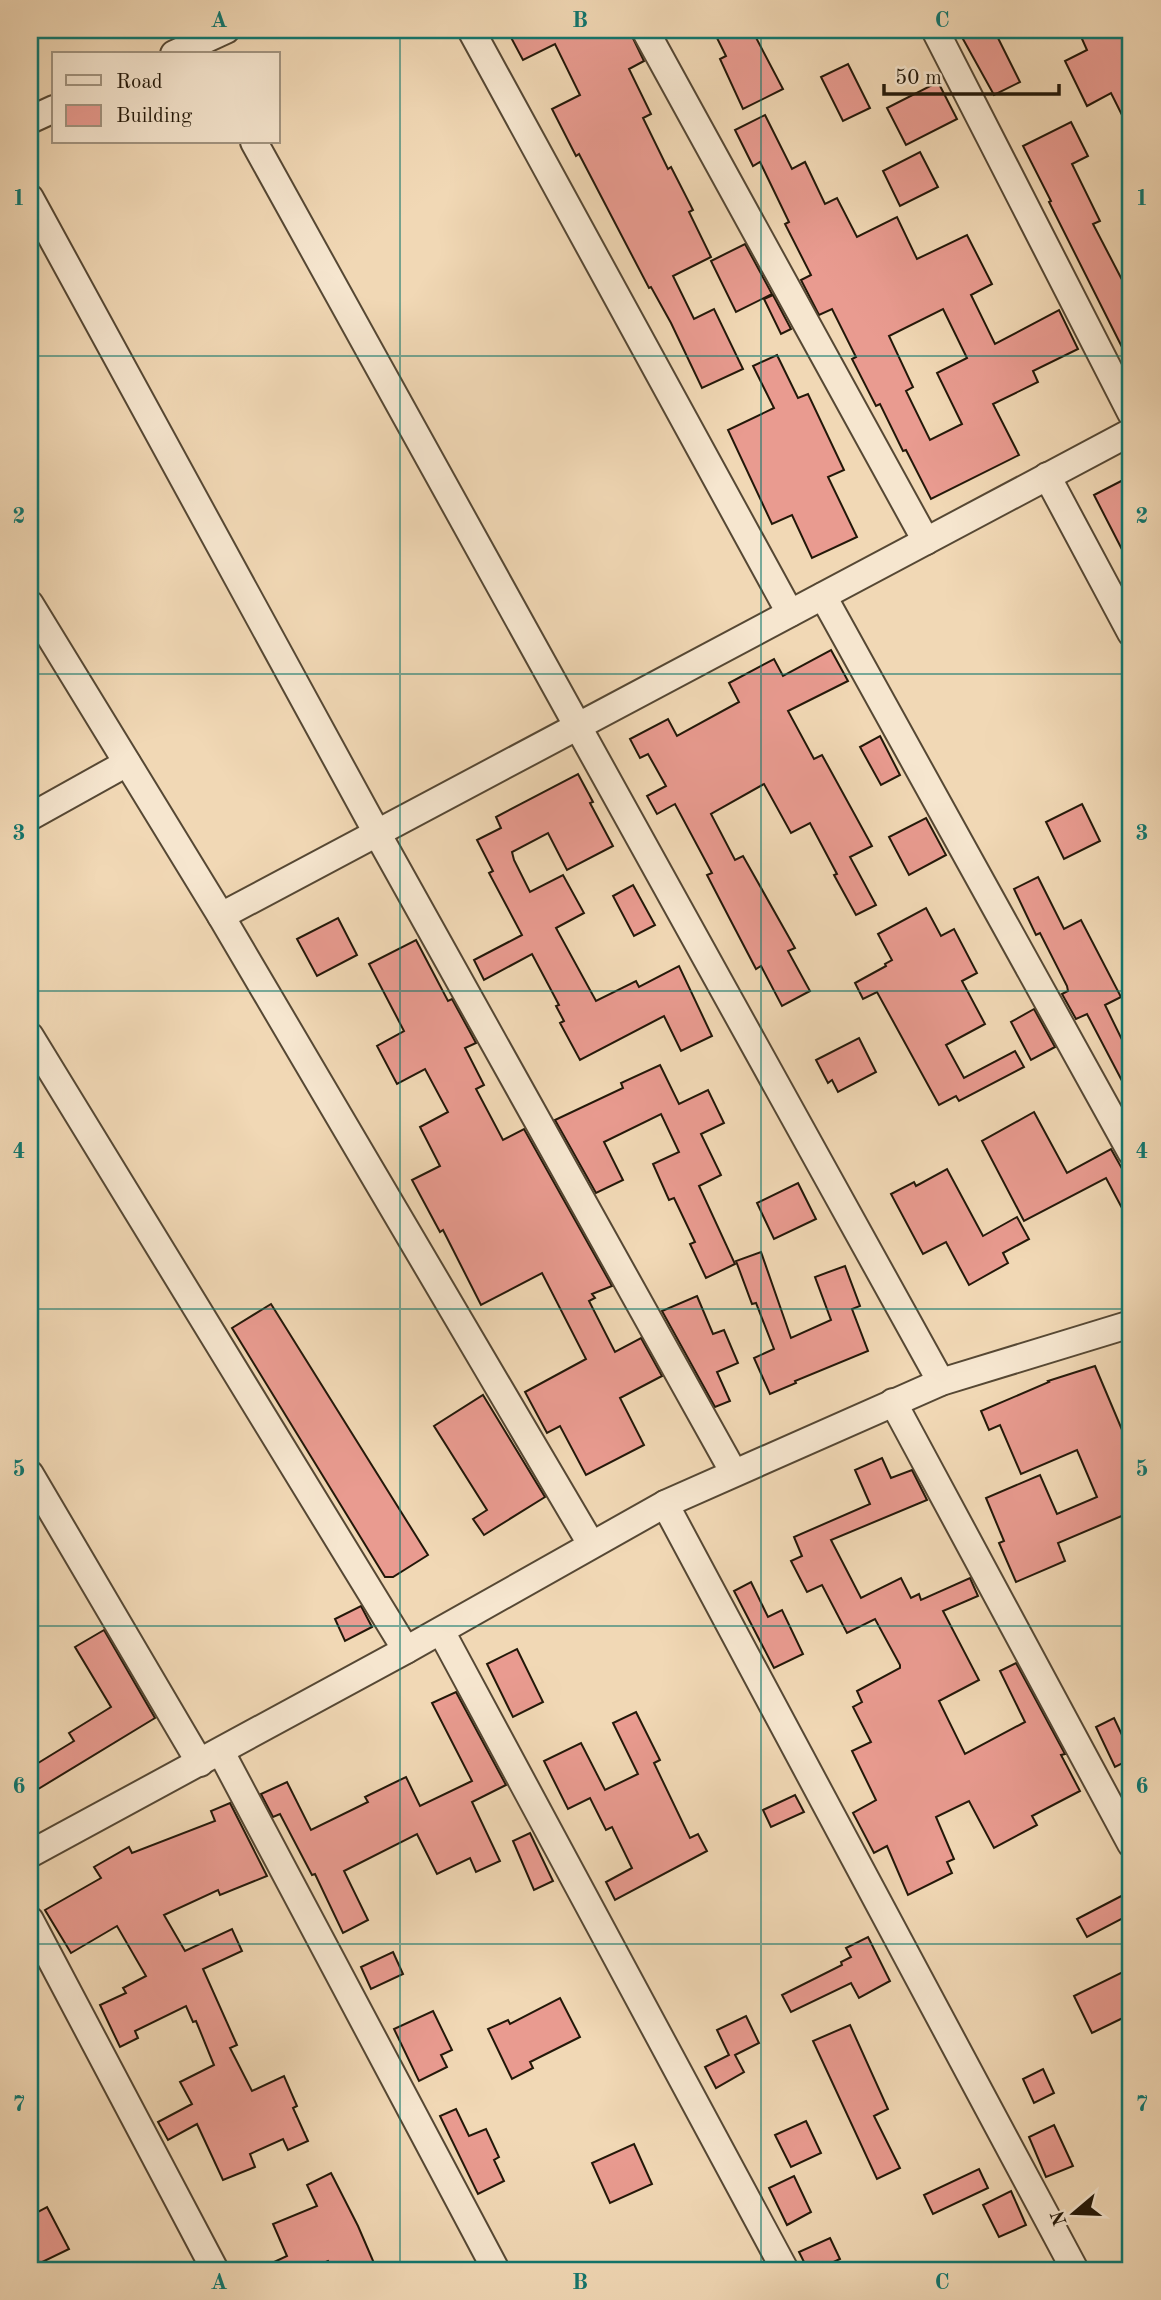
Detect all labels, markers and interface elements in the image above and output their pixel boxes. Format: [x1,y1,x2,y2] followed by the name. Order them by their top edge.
[210,9,228,32] text: A
[572,9,588,32] text: B
[934,9,950,32] text: C
[52,52,280,144] legend
[884,52,1060,96] scale bar
[895,68,942,89] text: 50 m
[116,72,163,93] text: Road
[116,106,193,127] text: Building
[12,187,26,210] text: 1
[1135,187,1149,210] text: 1
[12,505,26,528] text: 2
[1135,505,1149,528] text: 2
[12,822,26,845] text: 3
[1135,822,1149,845] text: 3
[12,1140,26,1163] text: 4
[1135,1140,1149,1163] text: 4
[12,1458,26,1481] text: 5
[1135,1458,1149,1481] text: 5
[12,1775,26,1798] text: 6
[1135,1775,1149,1798] text: 6
[12,2093,26,2116] text: 7
[1135,2093,1149,2116] text: 7
[1038,2178,1108,2248] north arrow
[1049,2207,1072,2228] text: N
[210,2271,228,2294] text: A
[572,2271,588,2294] text: B
[934,2271,950,2294] text: C

